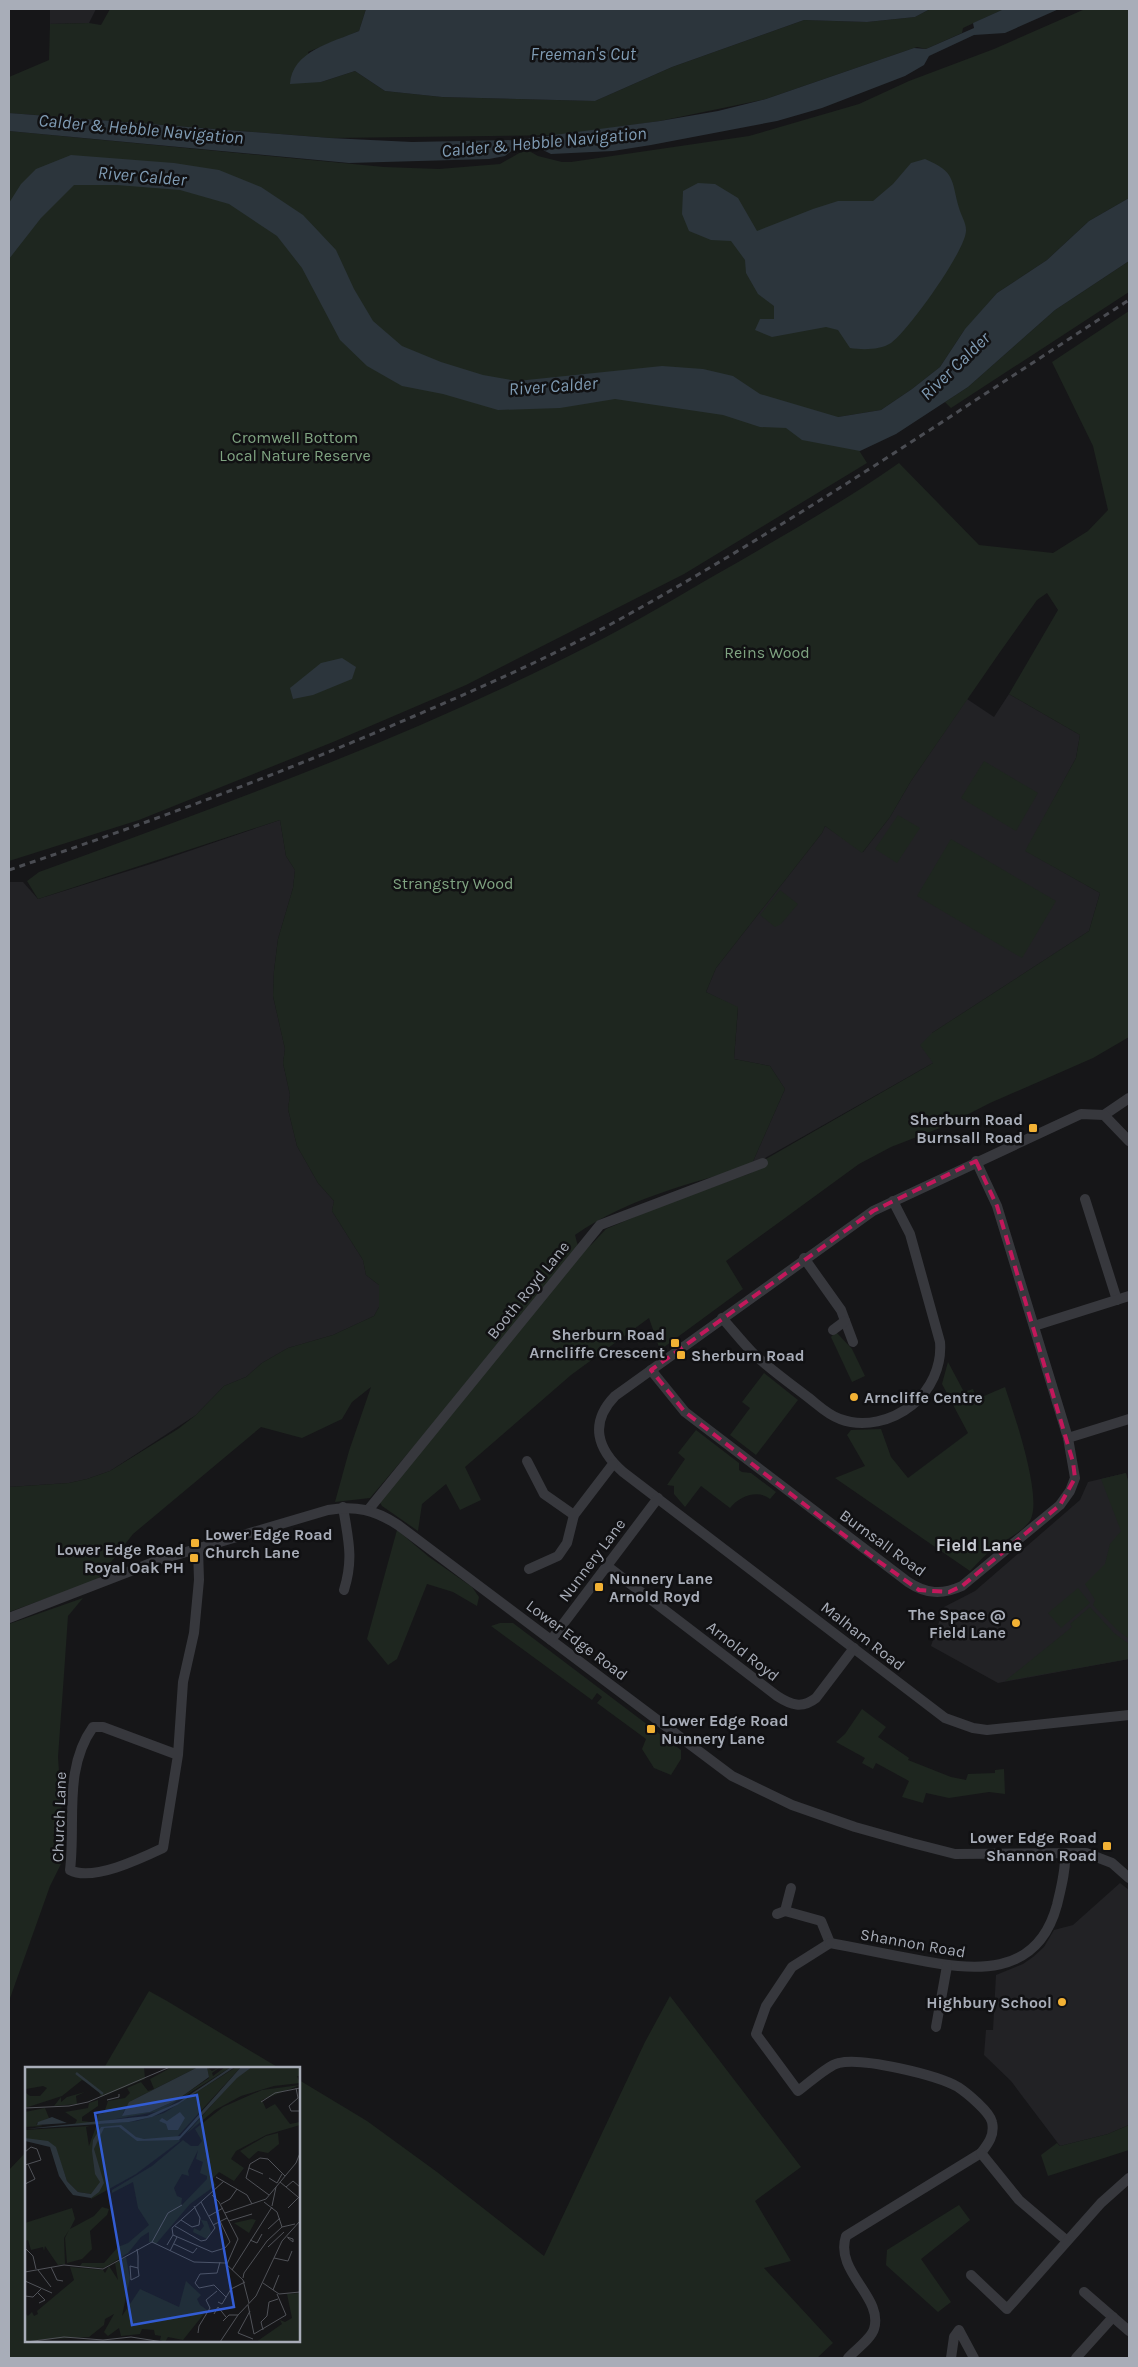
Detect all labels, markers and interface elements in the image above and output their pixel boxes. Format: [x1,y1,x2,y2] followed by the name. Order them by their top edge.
[530,43,637,65] water label: Freeman's Cut
[37,109,245,149] water label: Calder & Hebble Navigation
[440,122,648,162] water label: Calder & Hebble Navigation
[97,161,188,191] water label: River Calder
[915,327,995,405] water label: River Calder
[508,372,599,400] water label: River Calder
[219,428,371,465] park label: Cromwell Bottom Local Nature Reserve
[724,643,810,662] park label: Reins Wood
[392,874,514,893] park label: Strangstry Wood
[909,1110,1023,1147] place label: Sherburn Road Burnsall Road
[1027,1122,1039,1134] marker: Sherburn Road Burnsall Road
[483,1237,573,1343] street label: Booth Royd Lane
[529,1325,665,1362] place label: Sherburn Road Arncliffe Crescent
[669,1337,681,1349] marker: Sherburn Road Arncliffe Crescent
[691,1346,805,1365] place label: Sherburn Road
[675,1349,687,1361] marker: Sherburn Road
[864,1388,983,1407] place label: Arncliffe Centre
[848,1391,860,1403] marker: Arncliffe Centre
[836,1505,930,1581] street label: Burnsall Road
[555,1515,629,1605] street label: Nunnery Lane
[205,1525,332,1562] place label: Lower Edge Road Church Lane
[936,1534,1022,1556] district label: Field Lane
[189,1537,201,1549] marker: Lower Edge Road Church Lane
[57,1540,184,1577] place label: Lower Edge Road Royal Oak PH
[188,1552,200,1564] marker: Lower Edge Road Royal Oak PH
[609,1569,713,1606] place label: Nunnery Lane Arnold Royd
[593,1581,605,1593] marker: Nunnery Lane Arnold Royd
[523,1596,631,1684] street label: Lower Edge Road
[817,1597,909,1675] street label: Malham Road
[908,1605,1006,1642] place label: The Space @ Field Lane
[703,1617,783,1685] street label: Arnold Royd
[1010,1617,1022,1629] marker: The Space @ Field Lane
[661,1711,788,1748] place label: Lower Edge Road Nunnery Lane
[645,1723,657,1735] marker: Lower Edge Road Nunnery Lane
[48,1771,70,1863] street label: Church Lane
[970,1828,1097,1865] place label: Lower Edge Road Shannon Road
[1101,1840,1113,1852] marker: Lower Edge Road Shannon Road
[859,1924,967,1962] street label: Shannon Road
[926,1993,1052,2012] place label: Highbury School
[1056,1996,1068,2008] marker: Highbury School
[25,2067,300,2342] inset map

